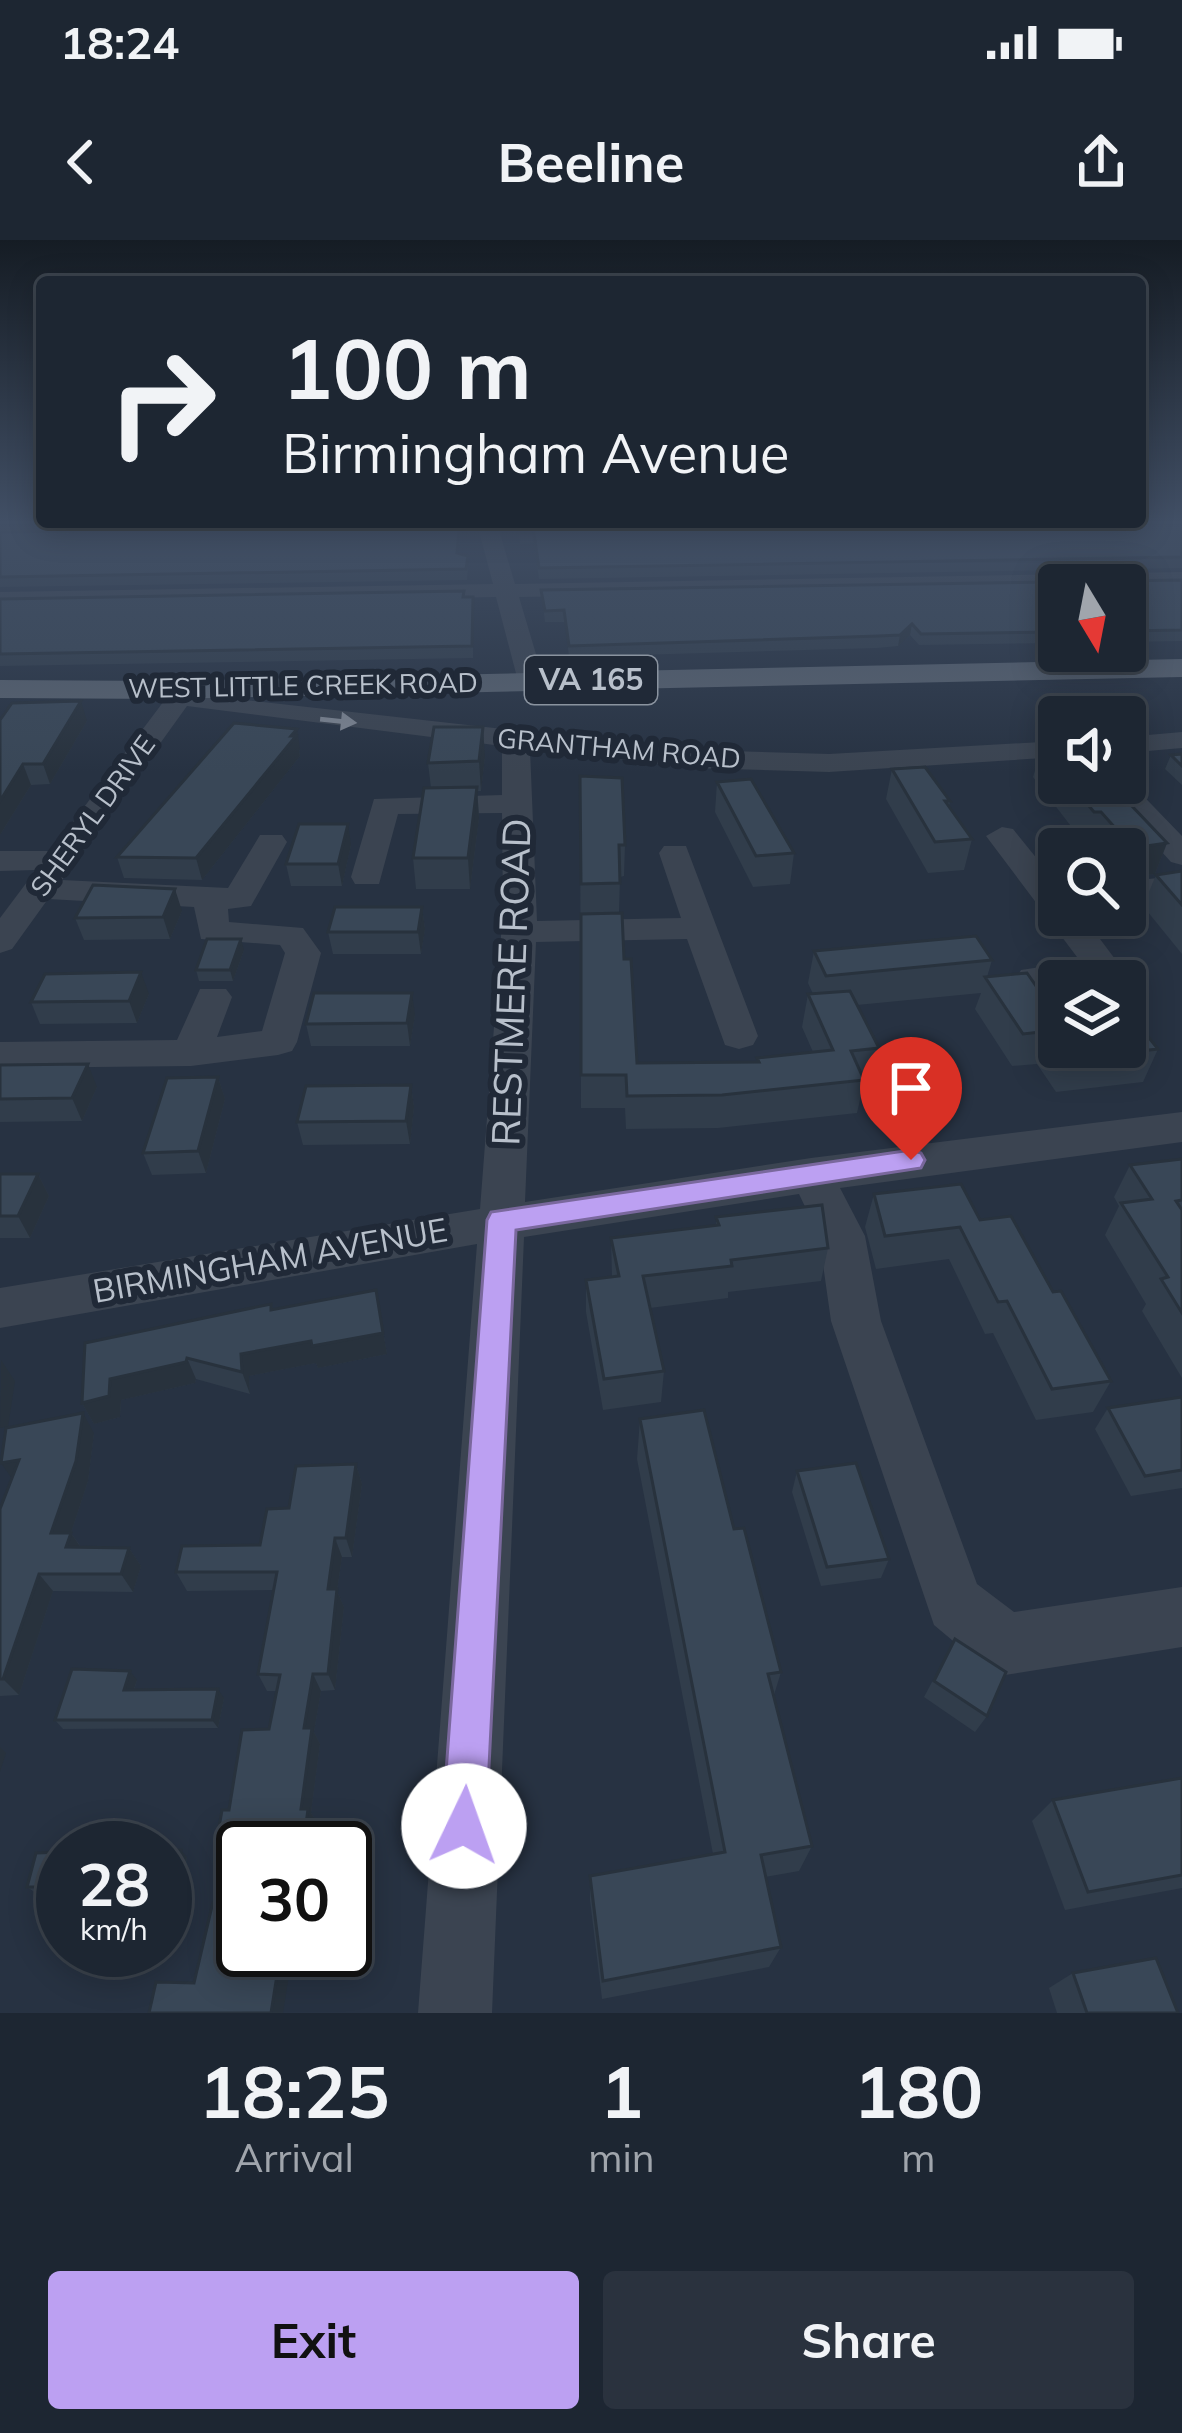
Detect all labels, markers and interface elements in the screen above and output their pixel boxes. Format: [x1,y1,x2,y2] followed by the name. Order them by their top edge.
[60,14,179,70] text: 18:24
[498,128,684,196] text: Beeline
[48,129,114,195] icon: back
[1068,129,1134,195] icon: share
[282,315,532,420] text: 100 m
[84,324,240,480] icon: right
[282,419,789,487] text: Birmingham Avenue
[1038,564,1146,672] north arrow
[1038,564,1146,1068] map controls
[525,656,657,704] road number: VA 165
[128,665,478,705] street label: WEST LITTLE CREEK ROAD
[1038,696,1146,804] button: sound
[319,712,357,731] one-way arrow
[496,720,742,776] street label: GRANTHAM ROAD
[22,728,162,903] street label: SHERYL DRIVE
[480,817,541,1146] street label: RESTMERE ROAD
[1038,828,1146,936] button: search
[1038,960,1146,1068] button: layers
[860,1037,962,1160] pin
[878,1055,944,1121] icon: arrive
[90,1208,450,1311] street label: BIRMINGHAM AVENUE
[401,1763,527,1889] position arrow
[216,1821,372,1977] speed limit sign: 30
[78,1846,150,1921] text: 28
[80,1910,148,1948] text: km/h
[199,2046,389,2136] text: 18:25
[600,2046,643,2136] text: 1
[854,2046,983,2136] text: 180
[235,2133,354,2182] text: Arrival
[588,2133,655,2182] text: min
[901,2133,935,2182] text: m
[48,2271,579,2409] button: Exit
[603,2271,1134,2409] button: Share

